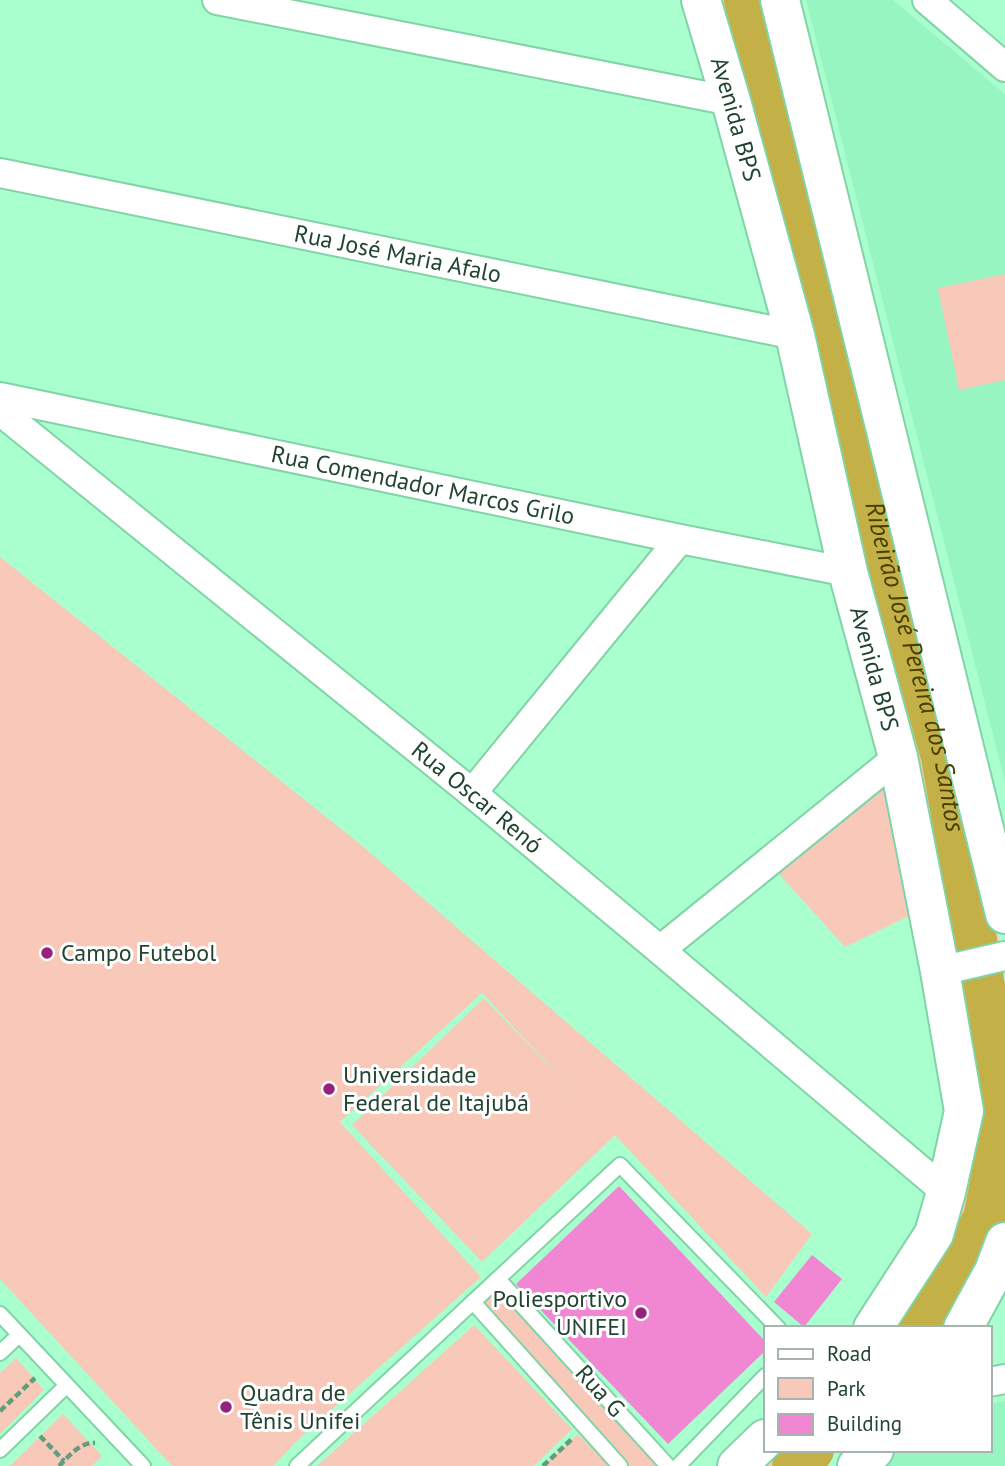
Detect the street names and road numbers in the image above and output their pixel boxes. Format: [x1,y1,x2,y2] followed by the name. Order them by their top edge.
[704,53,768,185] street label: Avenida BPS
[292,217,504,290] street label: Rua José Maria Afalo
[269,438,577,532] street label: Rua Comendador Marcos Grilo
[843,603,906,734] street label: Avenida BPS
[405,734,549,860] street label: Rua Oscar Renó
[569,1358,632,1423] street label: Rua G

